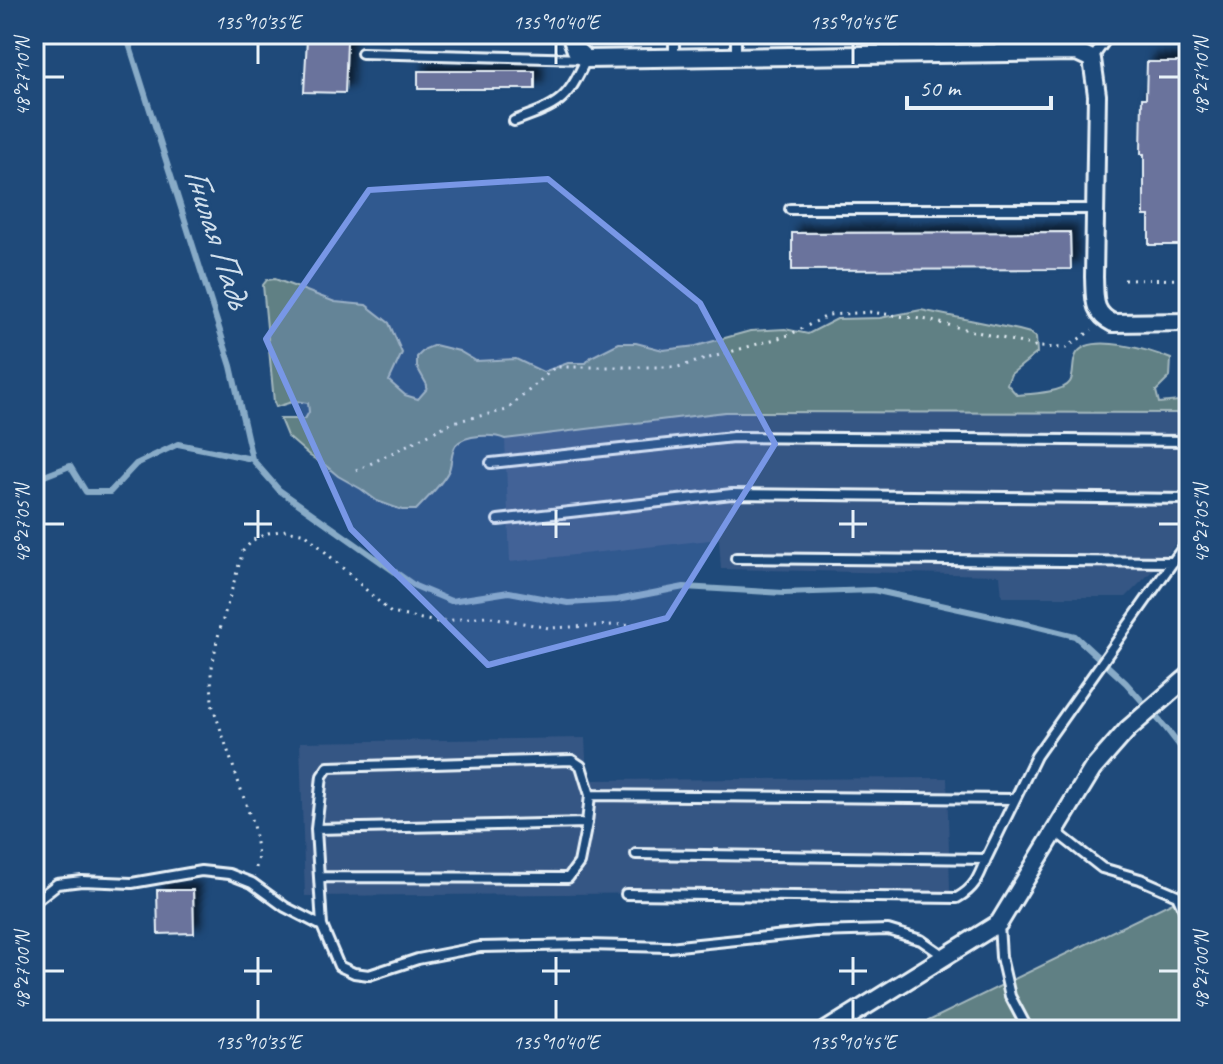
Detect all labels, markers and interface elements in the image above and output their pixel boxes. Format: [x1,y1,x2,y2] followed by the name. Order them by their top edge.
[215,10,304,35] text: 135°10'35"E
[513,10,602,35] text: 135°10'40"E
[810,10,899,35] text: 135°10'45"E
[10,35,35,116] text: 48°27'10"N
[1189,35,1214,116] text: 48°27'10"N
[907,60,1051,110] scale bar
[919,73,962,103] text: 50 m
[174,161,263,316] water label: Гнилая Падь
[10,482,35,563] text: 48°27'05"N
[1189,482,1214,563] text: 48°27'05"N
[10,929,35,1010] text: 48°27'00"N
[1189,929,1214,1010] text: 48°27'00"N
[215,1030,304,1055] text: 135°10'35"E
[513,1030,602,1055] text: 135°10'40"E
[810,1030,899,1055] text: 135°10'45"E

